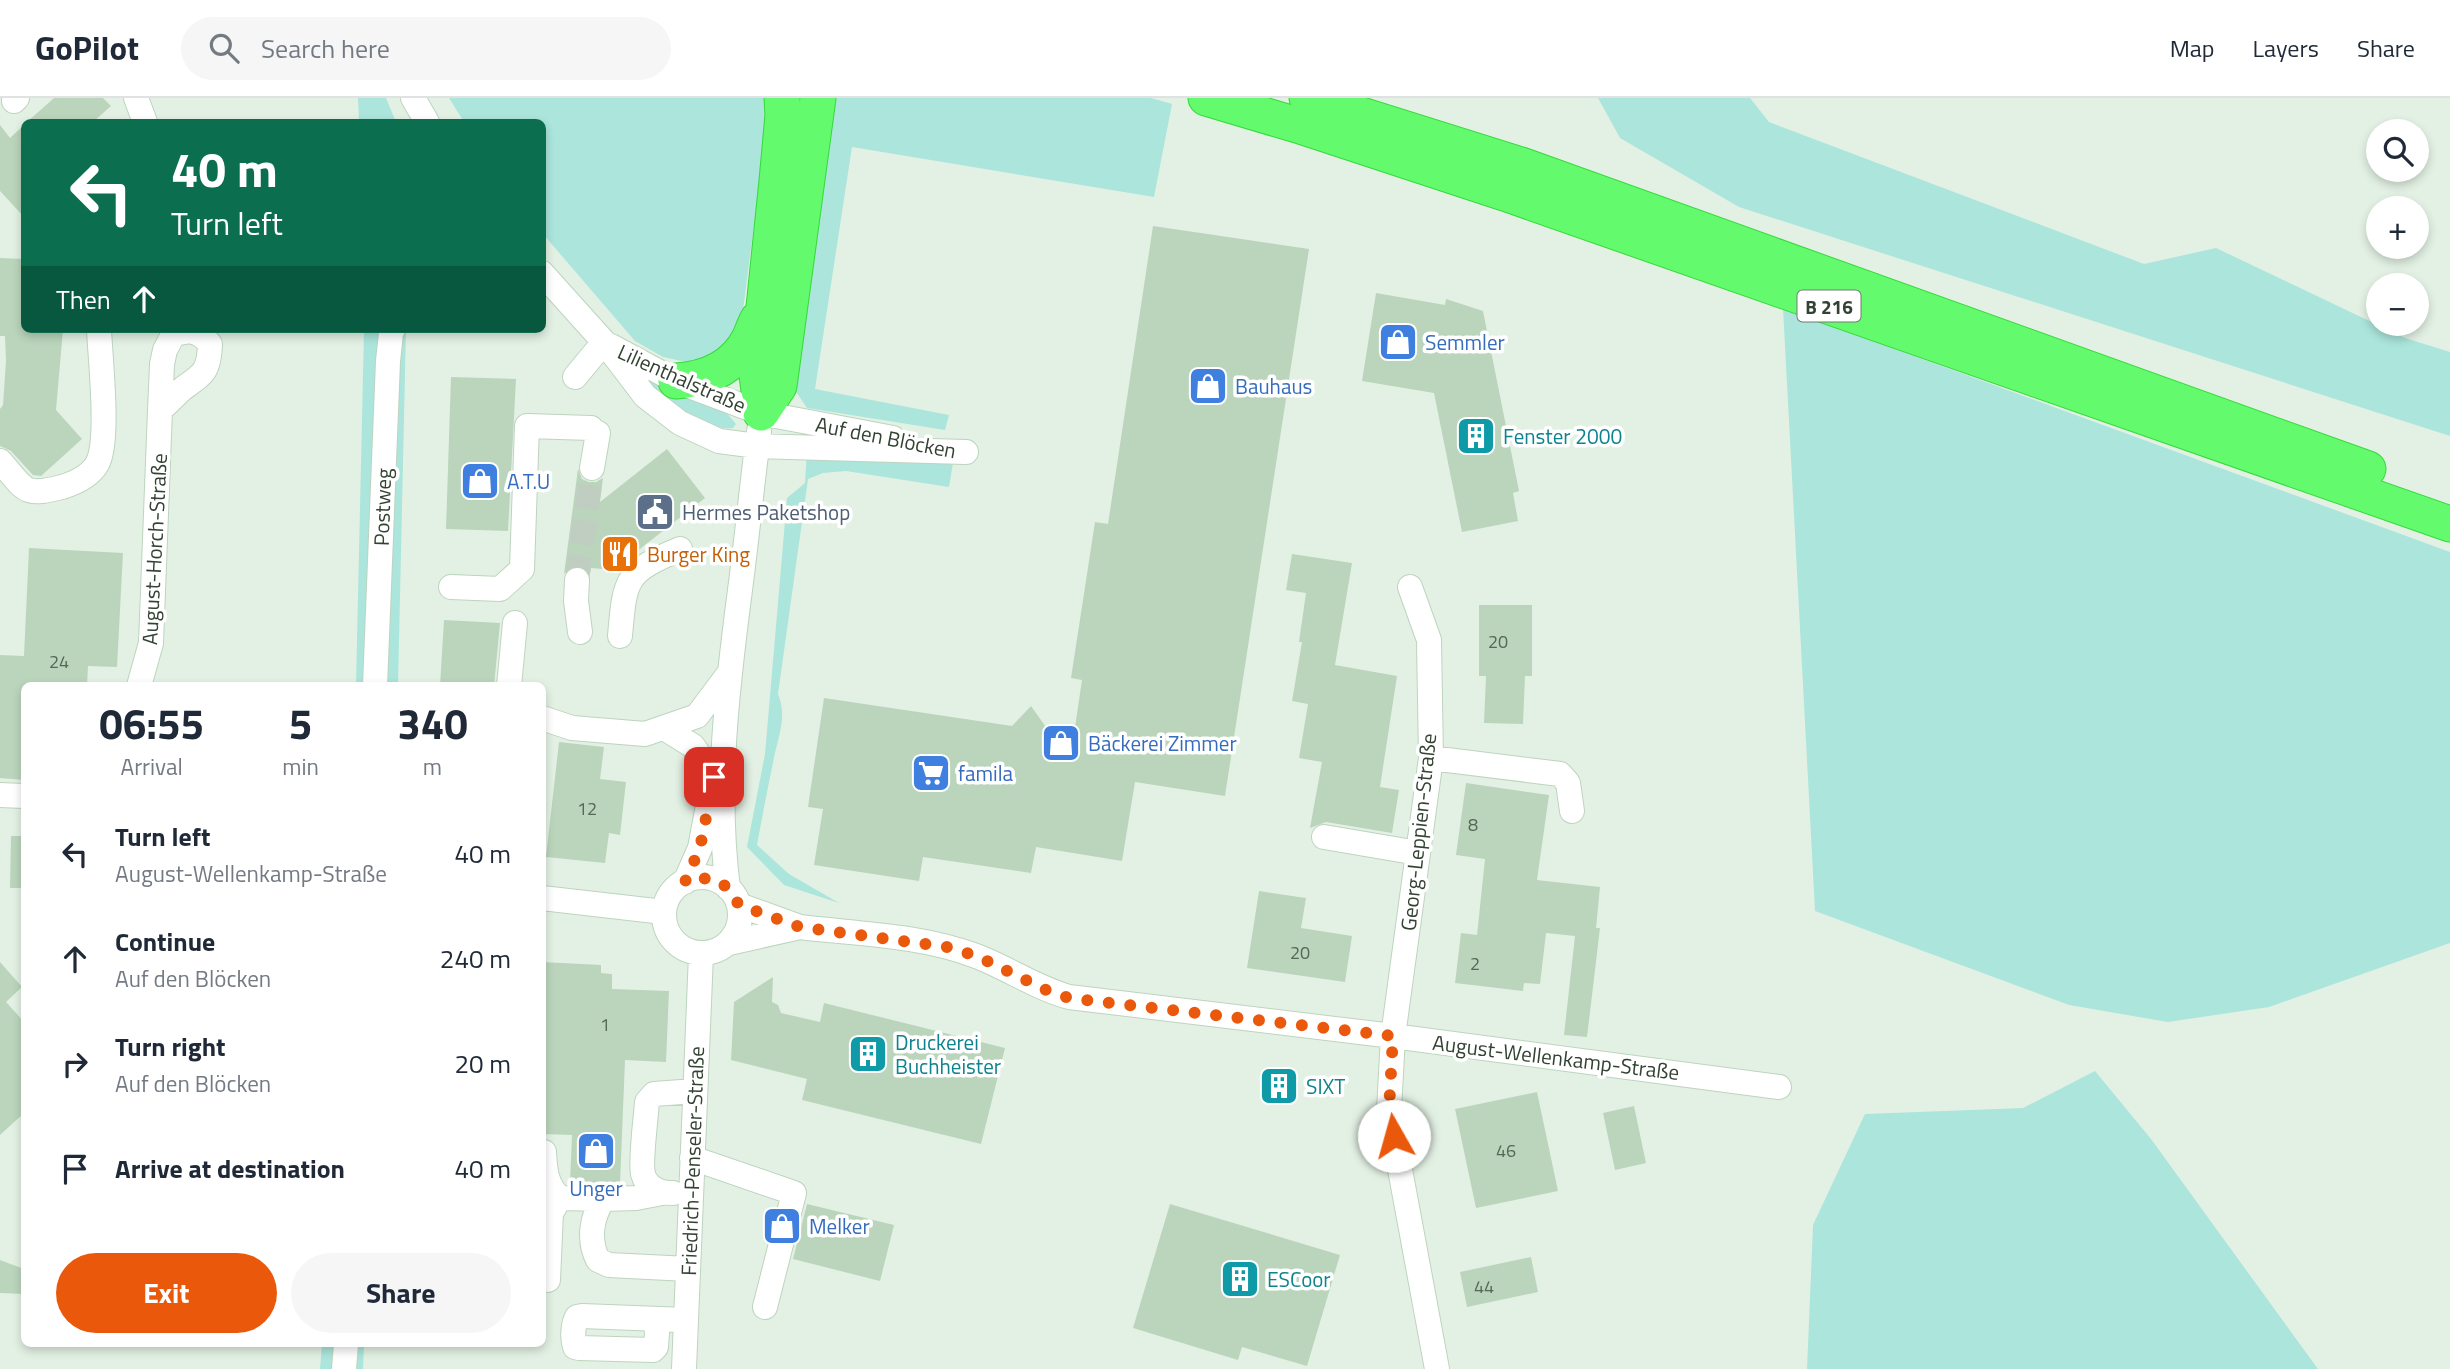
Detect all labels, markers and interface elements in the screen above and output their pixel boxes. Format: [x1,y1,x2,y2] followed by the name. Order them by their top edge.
[181,17,671,80] search box
[35,23,139,73] text: GoPilot
[205,29,243,67] icon: search
[261,29,390,68] text: Search here
[2170,30,2215,66] text: Map
[2253,30,2319,66] text: Layers
[2357,30,2415,66] text: Share
[2366,119,2429,336] map controls
[2366,119,2429,182] button: search
[171,131,278,206] text: 40 m
[56,147,147,238] icon: left
[2366,196,2429,259] button: +
[171,199,283,247] text: Turn left
[2366,273,2429,336] button: −
[56,280,111,319] text: Then
[125,280,163,318] icon: ahead
[1798,290,1860,322] road number: B 216
[1377,321,1419,363] shop icon: Semmler
[1425,326,1505,358] place label: Semmler
[613,335,751,421] street label: Lilienthalstraße
[1187,365,1229,407] shop icon: Bauhaus
[1235,370,1312,402] place label: Bauhaus
[813,408,959,466] street label: Auf den Blöcken
[1455,415,1497,457] building icon: Fenster 2000
[1503,420,1622,452] place label: Fenster 2000
[133,452,175,646] street label: August-Horch-Straße
[459,460,501,502] shop icon: A.T.U
[507,465,550,497] place label: A.T.U
[365,467,399,546] street label: Postweg
[634,491,676,533] public building icon: Hermes Paketshop
[682,496,850,528] place label: Hermes Paketshop
[599,533,641,575] restaurant icon: Burger King
[647,538,750,570] place label: Burger King
[1488,628,1508,655] house number: 20
[49,648,69,675] house number: 24
[99,691,204,755] text: 06:55
[289,691,312,755] text: 5
[397,691,468,755] text: 340
[1040,722,1082,764] shop icon: Bäckerei Zimmer
[1088,727,1237,759] place label: Bäckerei Zimmer
[1392,732,1444,932] street label: Georg-Leppien-Straße
[684,747,744,807] pin
[120,749,183,784] text: Arrival
[282,749,319,784] text: min
[423,749,442,784] text: m
[910,752,952,794] supermarket icon: famila
[958,757,1013,789] place label: famila
[695,758,733,796] icon: arrive
[577,795,597,822] house number: 12
[1468,811,1478,838] house number: 8
[115,817,210,856] text: Turn left
[454,834,511,873] text: 40 m
[56,835,94,873] icon: left
[115,856,387,891] text: August-Wellenkamp-Straße
[115,922,215,961] text: Continue
[440,939,511,978] text: 240 m
[1290,939,1310,966] house number: 20
[56,940,94,978] icon: ahead
[1470,950,1480,977] house number: 2
[115,961,271,996] text: Auf den Blöcken
[600,1011,610,1038] house number: 1
[895,1026,1001,1082] place label: Druckerei Buchheister
[1431,1026,1681,1088] street label: August-Wellenkamp-Straße
[115,1027,226,1066] text: Turn right
[847,1033,889,1075] building icon: Druckerei Buchheister
[454,1044,511,1083] text: 20 m
[56,1045,94,1083] icon: right
[672,1046,712,1276] street label: Friedrich-Penseler-Straße
[1258,1065,1300,1107] building icon: SIXT
[115,1066,271,1101] text: Auf den Blöcken
[1306,1070,1345,1102] place label: SIXT
[1357,1099,1431,1173] position arrow
[575,1130,617,1172] shop icon: Unger
[1496,1137,1516,1164] house number: 46
[115,1149,345,1188] text: Arrive at destination
[454,1149,511,1188] text: 40 m
[56,1150,94,1188] icon: arrive
[569,1172,623,1204] place label: Unger
[761,1205,803,1247] shop icon: Melker
[809,1210,870,1242] place label: Melker
[56,1253,277,1333] button: Exit
[291,1253,511,1333] button: Share
[1219,1258,1261,1300] building icon: ESCoor
[1267,1263,1331,1295] place label: ESCoor
[1474,1273,1494,1300] house number: 44

